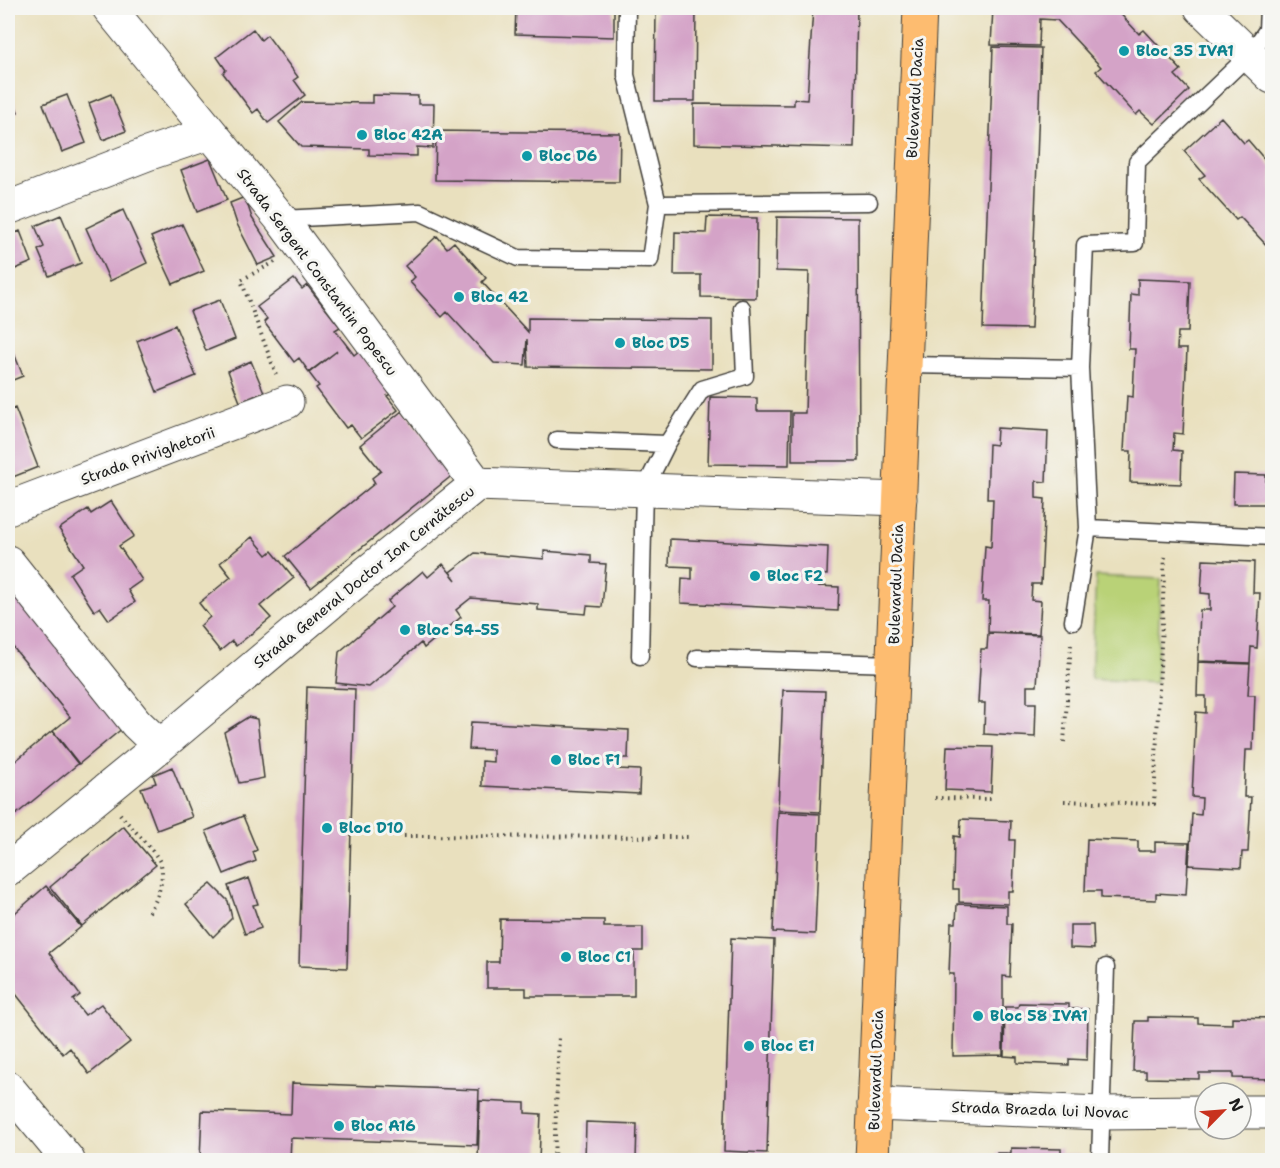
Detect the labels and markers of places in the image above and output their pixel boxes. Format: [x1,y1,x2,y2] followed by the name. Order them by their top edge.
[1136,41,1234,61] place label: Bloc 35 IVA1
[1117,44,1131,58] marker: Bloc 35 IVA1
[374,125,443,145] place label: Bloc 42A
[355,128,369,142] marker: Bloc 42A
[539,146,597,166] place label: Bloc D6
[520,149,534,163] marker: Bloc D6
[471,287,529,307] place label: Bloc 42
[452,290,466,304] marker: Bloc 42
[632,333,689,353] place label: Bloc D5
[613,336,627,350] marker: Bloc D5
[767,566,824,586] place label: Bloc F2
[748,569,762,583] marker: Bloc F2
[417,620,499,640] place label: Bloc 54-55
[398,623,412,637] marker: Bloc 54-55
[568,750,621,770] place label: Bloc F1
[549,753,563,767] marker: Bloc F1
[339,818,403,838] place label: Bloc D10
[320,821,334,835] marker: Bloc D10
[578,947,631,967] place label: Bloc C1
[559,950,573,964] marker: Bloc C1
[990,1006,1088,1026] place label: Bloc 58 IVA1
[971,1009,985,1023] marker: Bloc 58 IVA1
[761,1036,815,1056] place label: Bloc E1
[742,1039,756,1053] marker: Bloc E1
[351,1116,416,1136] place label: Bloc A16
[332,1119,346,1133] marker: Bloc A16

